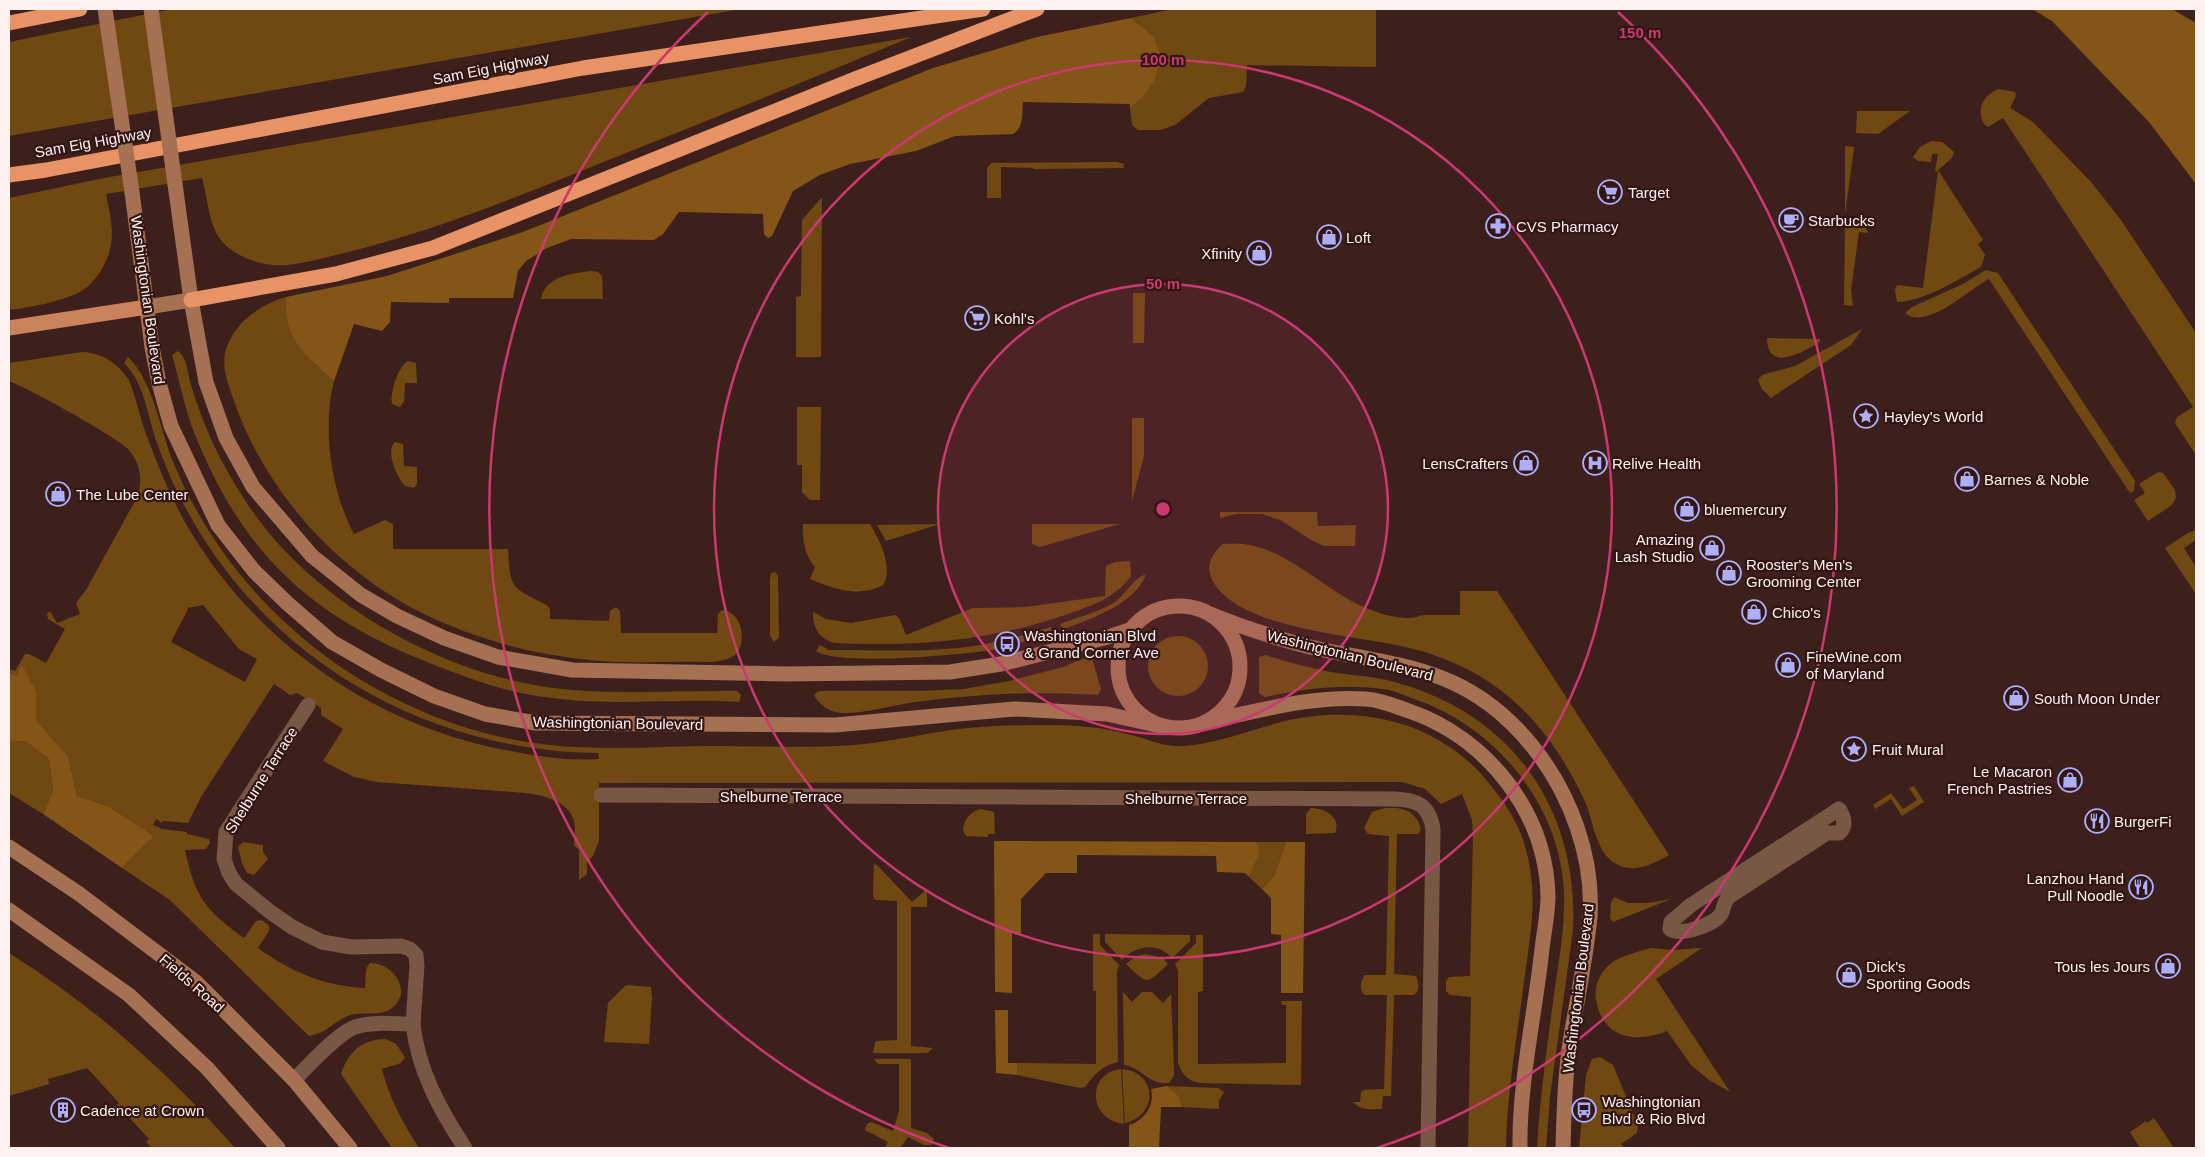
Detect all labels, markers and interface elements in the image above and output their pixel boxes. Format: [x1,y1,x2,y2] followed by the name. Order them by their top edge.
[1619,24,1661,41] text: 150 m
[431,48,551,88] street label: Sam Eig Highway
[1142,51,1184,68] text: 100 m
[33,123,153,161] street label: Sam Eig Highway
[1597,179,1623,205] supermarket icon: Target
[1628,184,1671,201] place label: Target
[1778,207,1804,233] cafe icon: Starbucks
[1808,212,1875,229] place label: Starbucks
[1485,213,1511,239] pharmacy icon: CVS Pharmacy
[128,214,168,386] street label: Washingtonian Boulevard
[1516,218,1619,235] place label: CVS Pharmacy
[1316,224,1342,250] shop icon: Loft
[1346,229,1372,246] place label: Loft
[1246,240,1272,266] shop icon: Xfinity
[1201,245,1242,262] place label: Xfinity
[1146,275,1180,292] text: 50 m
[964,305,990,331] supermarket icon: Kohl's
[994,310,1034,327] place label: Kohl's
[1853,403,1879,429] place icon: Hayley's World
[1884,408,1983,425] place label: Hayley's World
[1513,450,1539,476] shop icon: LensCrafters
[1582,450,1608,476] hospital icon: Relive Health
[1422,455,1508,472] place label: LensCrafters
[1612,455,1701,472] place label: Relive Health
[1954,466,1980,492] shop icon: Barnes & Noble
[1984,471,2089,488] place label: Barnes & Noble
[45,481,71,507] shop icon: The Lube Center
[76,486,189,503] place label: The Lube Center
[1674,496,1700,522] shop icon: bluemercury
[1154,500,1172,518] centre of rings
[1704,501,1787,518] place label: bluemercury
[1615,531,1694,565] place label: Amazing Lash Studio
[1699,535,1725,561] shop icon: Amazing Lash Studio
[1746,556,1861,590] place label: Rooster's Men's Grooming Center
[1716,560,1742,586] shop icon: Rooster's Men's Grooming Center
[1741,599,1767,625] shop icon: Chico's
[1772,604,1821,621] place label: Chico's
[1265,626,1435,684] street label: Washingtonian Boulevard
[1024,627,1159,661] place label: Washingtonian Blvd & Grand Corner Ave
[994,631,1020,657] bus stop icon: Washingtonian Blvd & Grand Corner Ave
[1806,648,1902,682] place label: FineWine.com of Maryland
[1775,652,1801,678] shop icon: FineWine.com of Maryland
[2003,685,2029,711] shop icon: South Moon Under
[2034,690,2160,707] place label: South Moon Under
[533,713,703,733] street label: Washingtonian Boulevard
[221,724,301,836] street label: Shelburne Terrace
[1841,736,1867,762] place icon: Fruit Mural
[1872,741,1944,758] place label: Fruit Mural
[1947,763,2052,797] place label: Le Macaron French Pastries
[2057,767,2083,793] shop icon: Le Macaron French Pastries
[720,788,842,805] street label: Shelburne Terrace
[1125,790,1247,807] street label: Shelburne Terrace
[2084,808,2110,834] restaurant icon: BurgerFi
[2114,813,2172,830] place label: BurgerFi
[2026,870,2124,904] place label: Lanzhou Hand Pull Noodle
[2128,874,2154,900] restaurant icon: Lanzhou Hand Pull Noodle
[1559,902,1597,1074] street label: Washingtonian Boulevard
[156,950,228,1016] street label: Fields Road
[2155,953,2181,979] shop icon: Tous les Jours
[1866,958,1970,992] place label: Dick's Sporting Goods
[2054,958,2150,975] place label: Tous les Jours
[1836,962,1862,988] shop icon: Dick's Sporting Goods
[1602,1093,1705,1127] place label: Washingtonian Blvd & Rio Blvd
[50,1097,76,1123] building icon: Cadence at Crown
[1571,1097,1597,1123] bus stop icon: Washingtonian Blvd & Rio Blvd
[80,1102,204,1119] place label: Cadence at Crown

